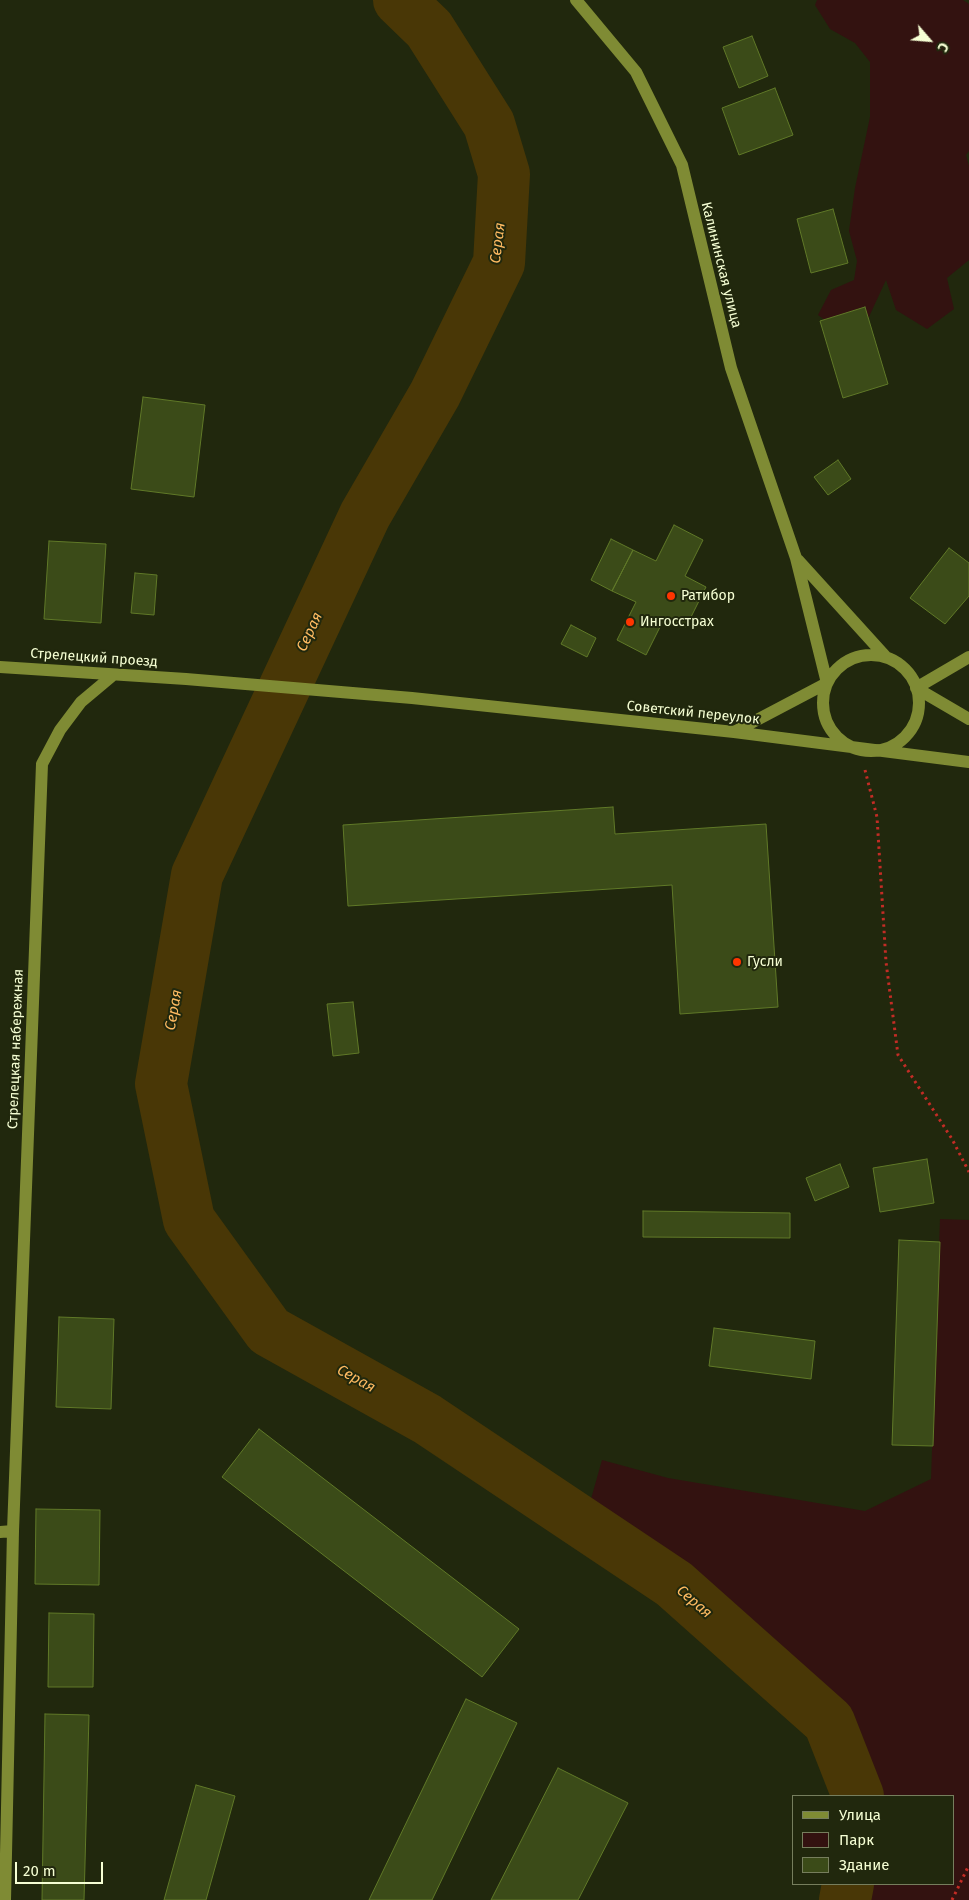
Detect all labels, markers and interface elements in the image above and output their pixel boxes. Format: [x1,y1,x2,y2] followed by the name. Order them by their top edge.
[904,15,954,65] north arrow
[933,40,952,54] text: С
[697,200,745,330] street label: Калининская улица
[487,221,509,265] water label: Серая
[681,588,735,604] place label: Ратибор
[665,590,677,602] marker: Ратибор
[293,610,327,654] water label: Серая
[640,614,714,630] place label: Ингосстрах
[624,616,636,628] marker: Ингосстрах
[30,645,158,671] street label: Стрелецкий проезд
[626,698,760,728] street label: Советский переулок
[747,954,783,970] place label: Гусли
[731,956,743,968] marker: Гусли
[5,969,27,1129] street label: Стрелецкая набережная
[162,988,186,1032] water label: Серая
[334,1361,378,1397] water label: Серая
[673,1582,715,1622] water label: Серая
[792,1795,954,1885] legend
[839,1806,881,1824] text: Улица
[839,1831,874,1849] text: Парк
[18,1852,105,1884] scale bar
[839,1856,889,1874] text: Здание
[23,1862,56,1880] text: 20 m

